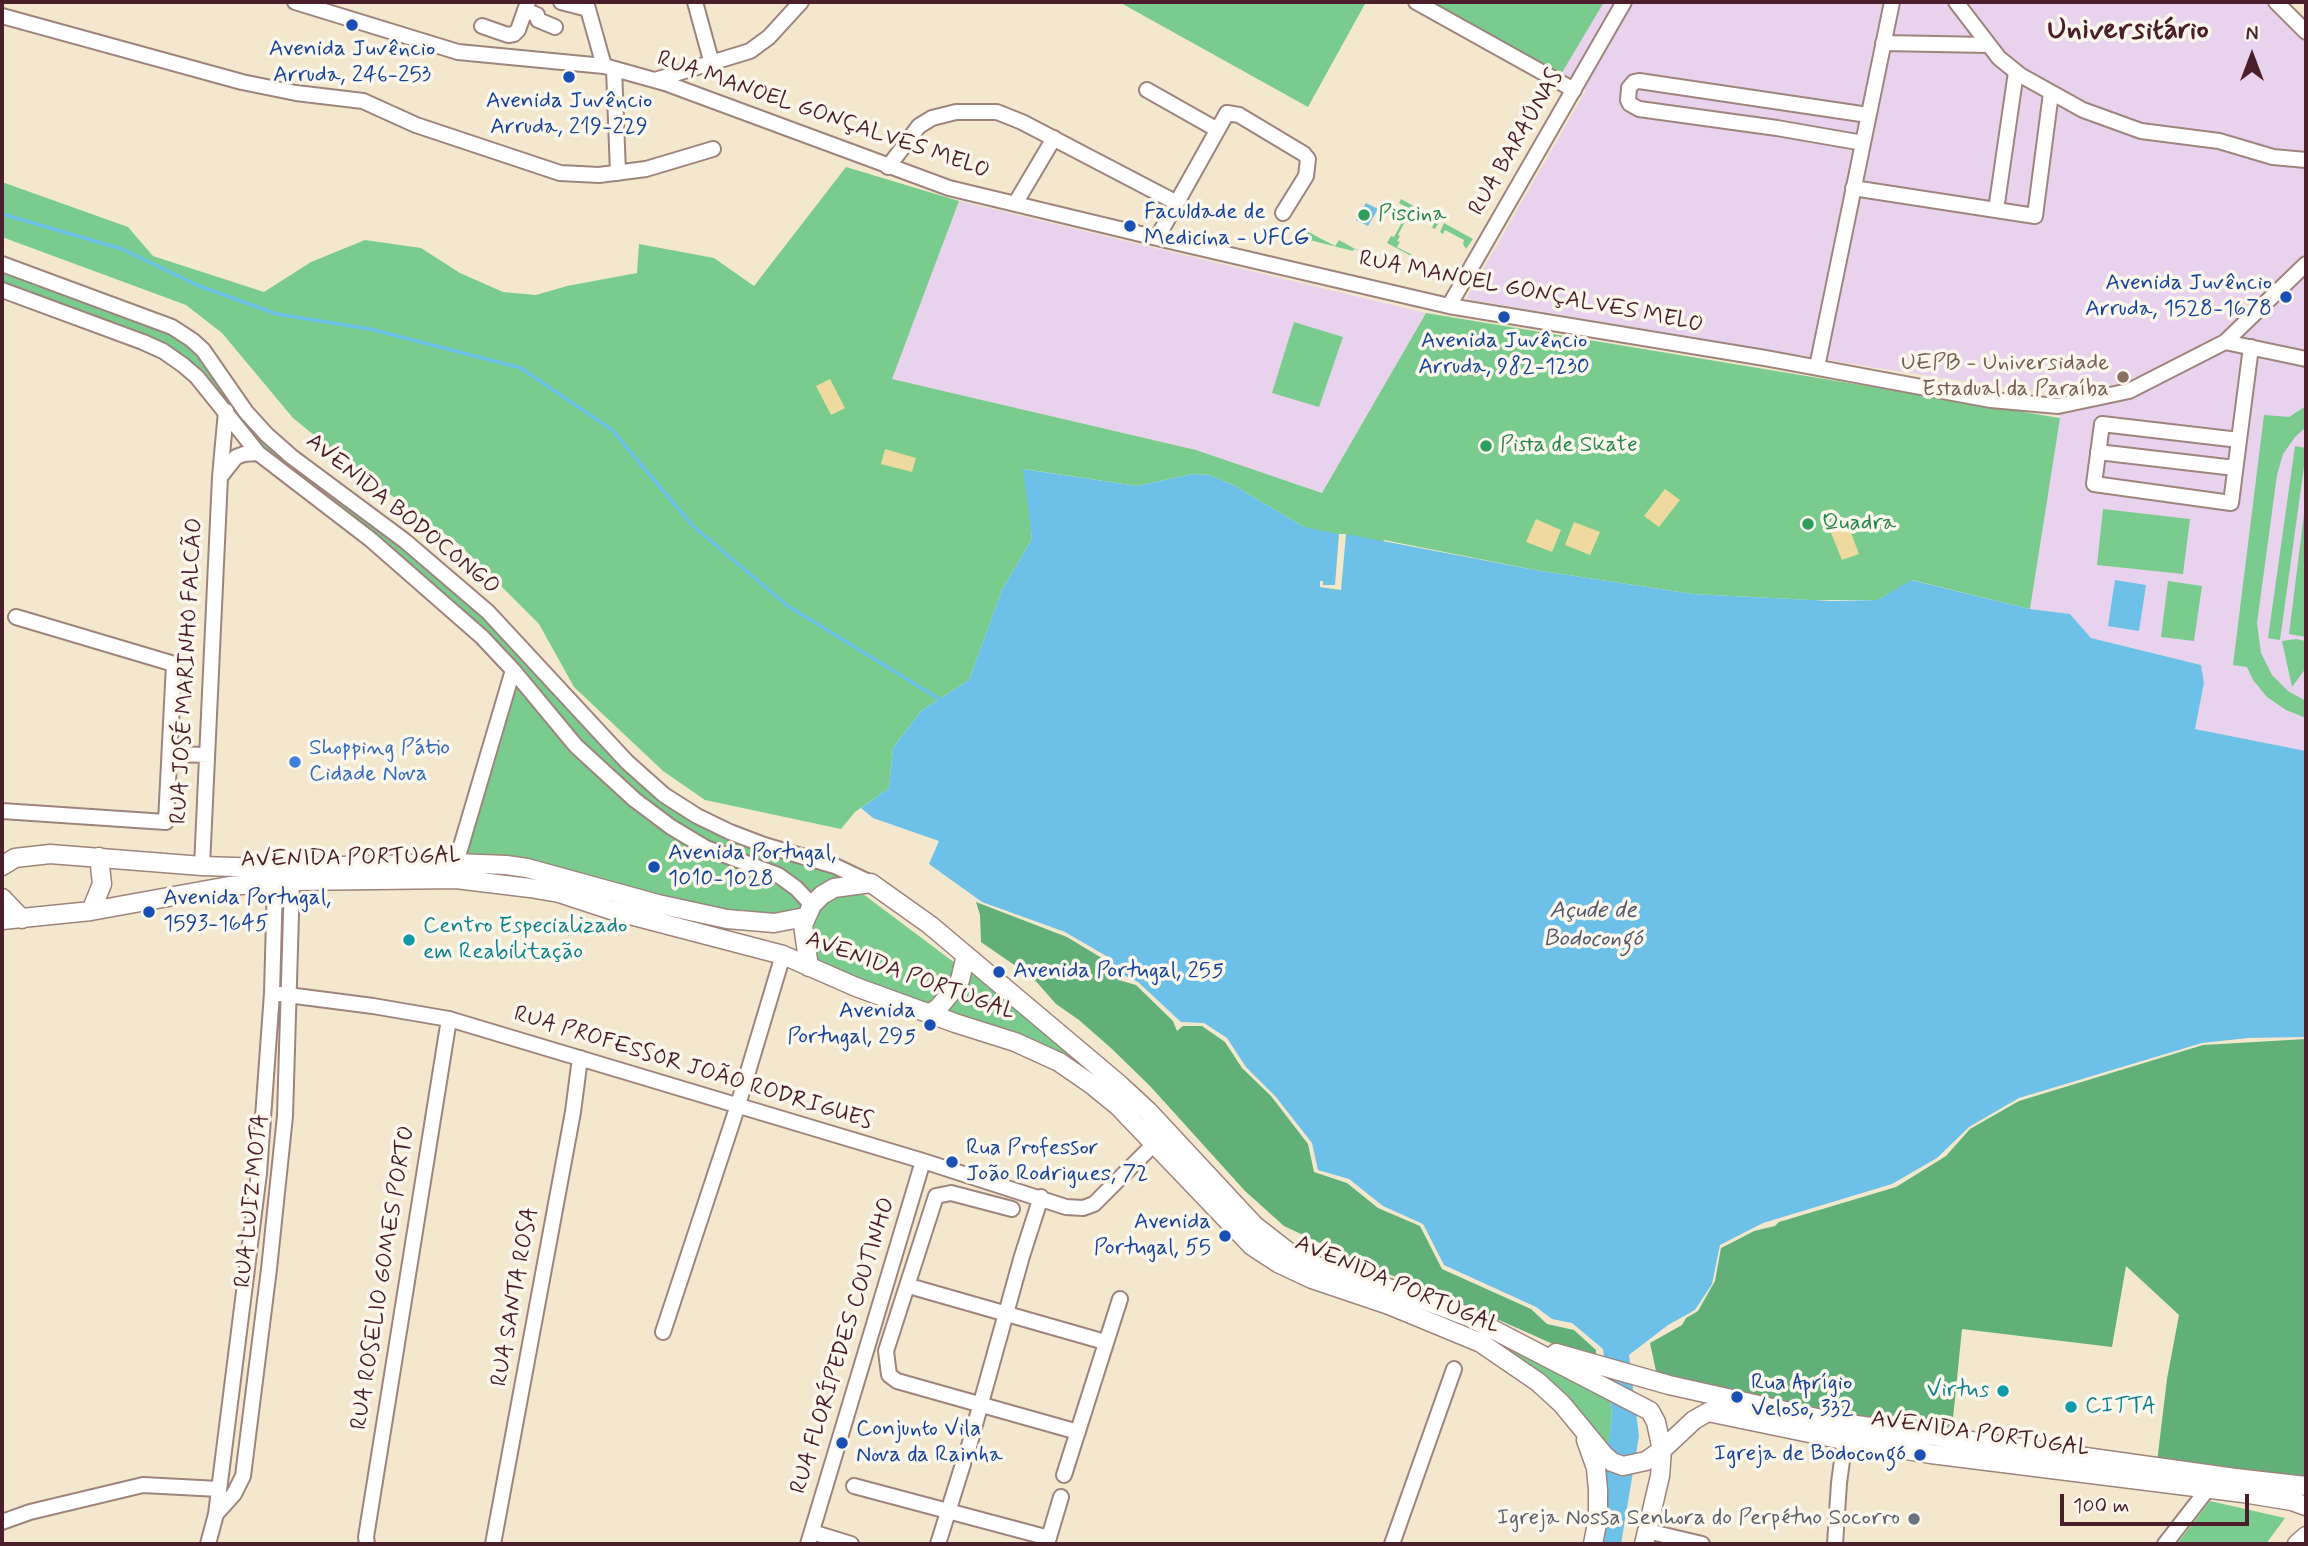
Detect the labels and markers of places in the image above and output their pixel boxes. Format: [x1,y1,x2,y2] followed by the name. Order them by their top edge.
[344,17,360,33] marker: Avenida Juvêncio Arruda, 246-253
[269,36,435,90] place label: Avenida Juvêncio Arruda, 246-253
[561,69,577,85] marker: Avenida Juvêncio Arruda, 219-229
[486,88,652,142] place label: Avenida Juvêncio Arruda, 219-229
[1144,199,1309,253] place label: Faculdade de Medicina - UFCG
[1378,201,1446,229] place label: Piscina
[1356,207,1372,223] marker: Piscina
[1122,218,1138,234] marker: Faculdade de Medicina - UFCG
[2085,270,2272,324] place label: Avenida Juvêncio Arruda, 1528-1678
[2278,289,2294,305] marker: Avenida Juvêncio Arruda, 1528-1678
[1496,309,1512,325] marker: Avenida Juvêncio Arruda, 982-1230
[1418,328,1590,382] place label: Avenida Juvêncio Arruda, 982-1230
[1901,350,2109,404] place label: UEPB - Universidade Estadual da Paraíba
[2115,369,2131,385] marker: UEPB - Universidade Estadual da Paraíba
[1500,432,1638,460] place label: Pista de Skate
[1478,438,1494,454] marker: Pista de Skate
[1822,510,1896,538] place label: Quadra
[1800,516,1816,532] marker: Quadra
[309,735,450,789] place label: Shopping Pátio Cidade Nova
[287,754,303,770] marker: Shopping Pátio Cidade Nova
[668,840,836,894] place label: Avenida Portugal, 1010-1028
[646,859,662,875] marker: Avenida Portugal, 1010-1028
[163,885,331,939] place label: Avenida Portugal, 1593-1645
[141,904,157,920] marker: Avenida Portugal, 1593-1645
[423,913,627,967] place label: Centro Especializado em Reabilitação
[401,932,417,948] marker: Centro Especializado em Reabilitação
[1013,958,1224,986] place label: Avenida Portugal, 255
[991,964,1007,980] marker: Avenida Portugal, 255
[787,998,916,1052] place label: Avenida Portugal, 295
[922,1017,938,1033] marker: Avenida Portugal, 295
[966,1135,1148,1189] place label: Rua Professor João Rodrigues, 72
[944,1154,960,1170] marker: Rua Professor João Rodrigues, 72
[1094,1209,1211,1263] place label: Avenida Portugal, 55
[1217,1228,1233,1244] marker: Avenida Portugal, 55
[1751,1370,1854,1424] place label: Rua Aprígio Veloso, 332
[1927,1377,1989,1405] place label: Virtus
[1995,1383,2011,1399] marker: Virtus
[1729,1389,1745,1405] marker: Rua Aprígio Veloso, 332
[2085,1393,2156,1421] place label: CITTA
[2063,1399,2079,1415] marker: CITTA
[856,1416,1003,1470] place label: Conjunto Vila Nova da Rainha
[834,1435,850,1451] marker: Conjunto Vila Nova da Rainha
[1714,1441,1906,1469] place label: Igreja de Bodocongó
[1912,1447,1928,1463] marker: Igreja de Bodocongó
[1497,1505,1900,1533] place label: Igreja Nossa Senhora do Perpétuo Socorro
[1906,1511,1922,1527] marker: Igreja Nossa Senhora do Perpétuo Socorro

